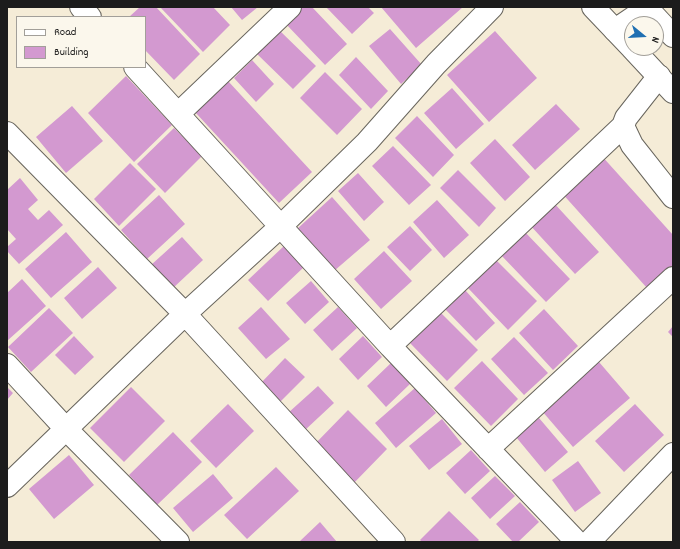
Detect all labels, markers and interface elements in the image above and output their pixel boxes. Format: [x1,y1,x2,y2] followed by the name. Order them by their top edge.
[16,16,146,68] legend
[624,16,664,56] north arrow
[54,24,76,41] text: Road
[646,34,663,44] text: N
[54,44,89,61] text: Building

